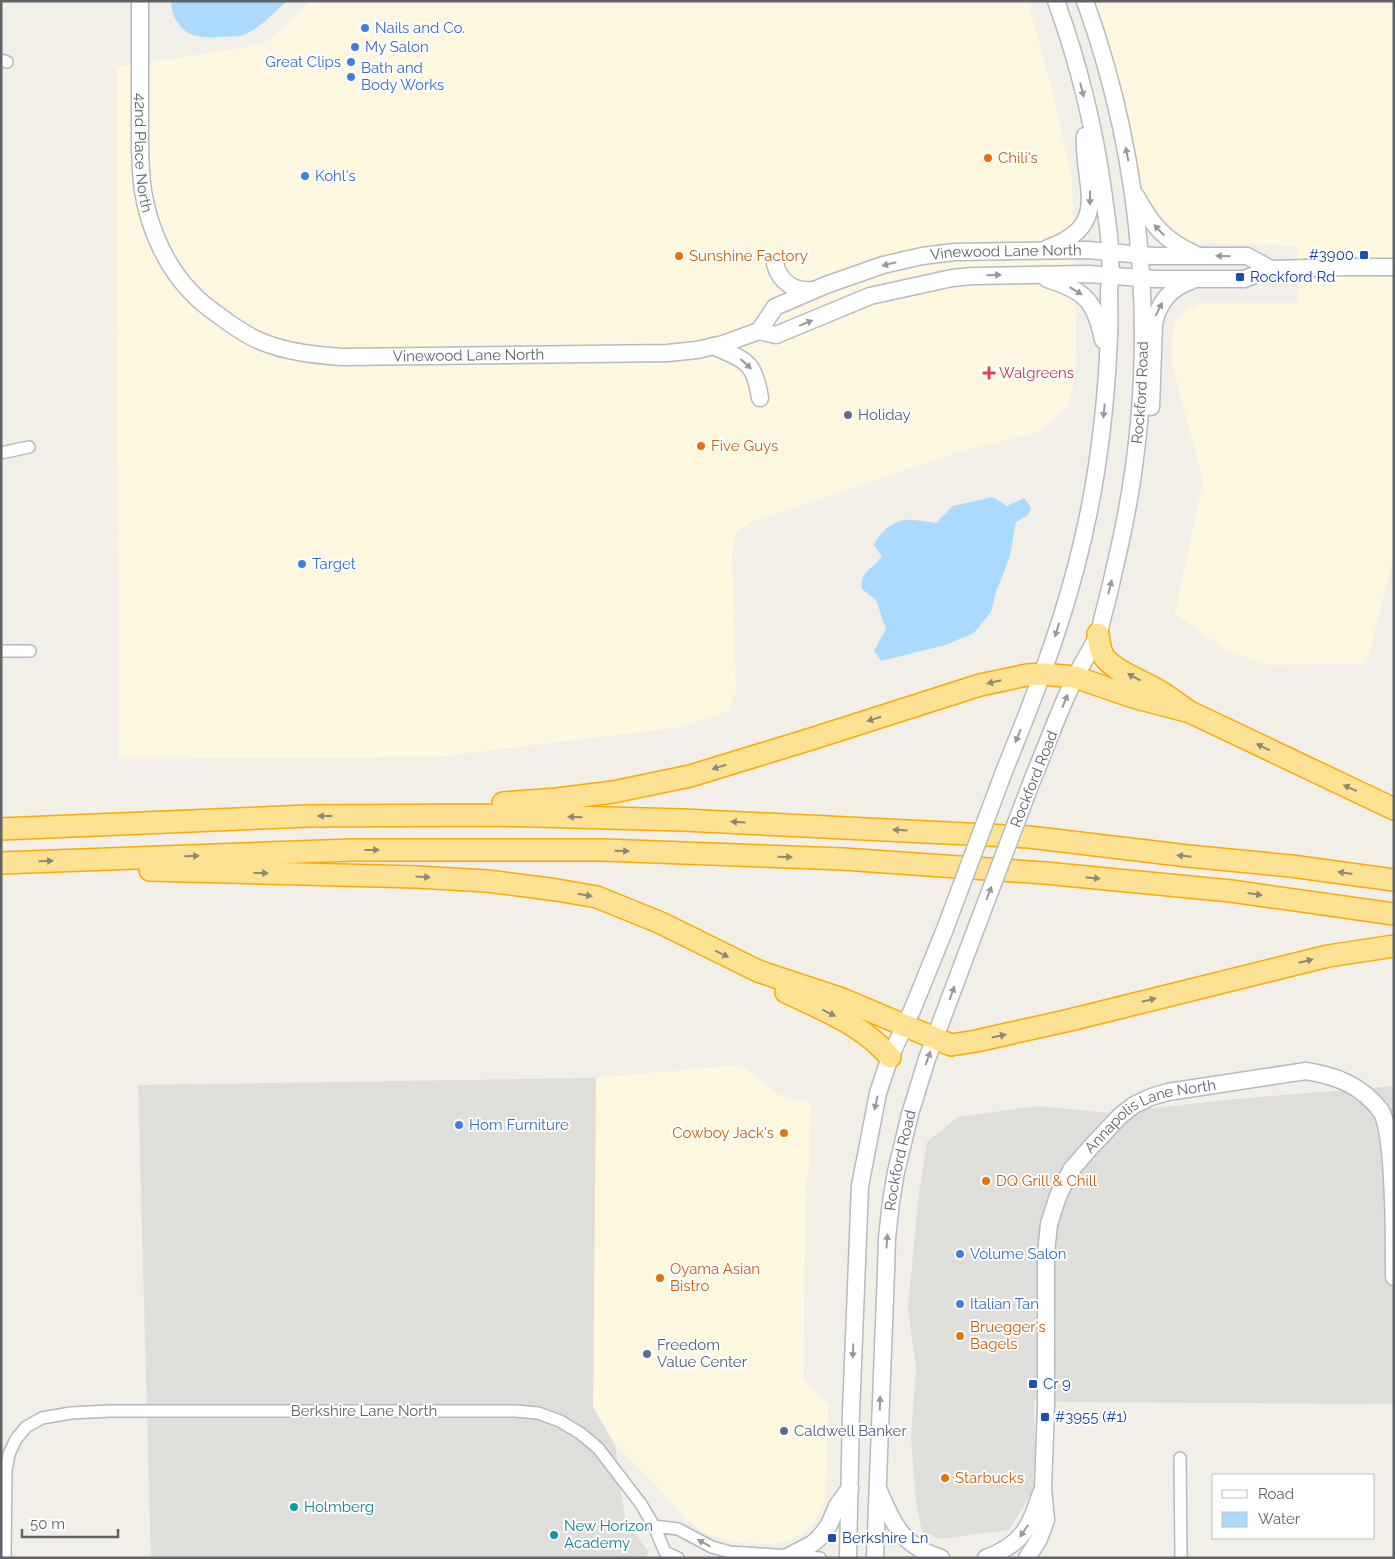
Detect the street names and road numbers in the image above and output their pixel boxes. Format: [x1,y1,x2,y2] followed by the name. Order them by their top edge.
[131,93,156,214] street label: 42nd Place North
[929,241,1082,264] street label: Vinewood Lane North
[1128,341,1152,445] street label: Rockford Road
[393,346,544,365] street label: Vinewood Lane North
[1006,728,1062,830] street label: Rockford Road
[1081,1076,1217,1157] street label: Annapolis Lane North
[881,1108,920,1212] street label: Rockford Road
[291,1402,437,1420] street label: Berkshire Lane North

